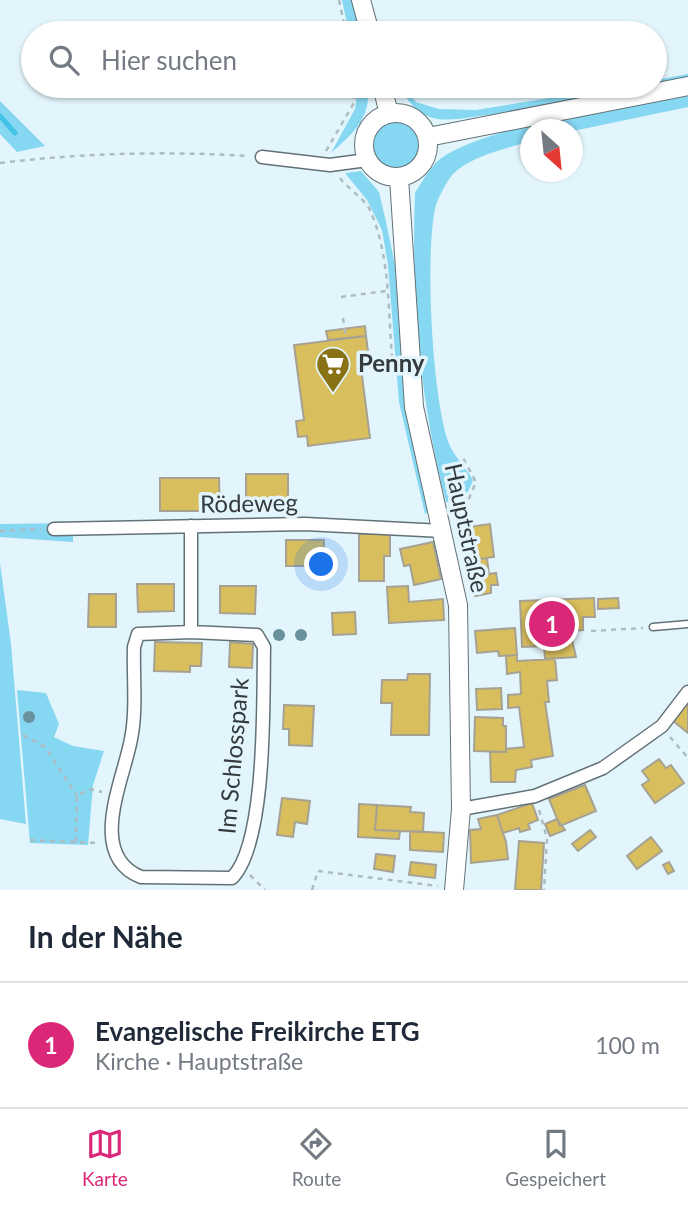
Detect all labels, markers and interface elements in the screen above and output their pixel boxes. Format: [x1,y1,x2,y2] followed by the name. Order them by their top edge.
[21,21,667,98] search box
[45,41,83,79] icon: search
[101,44,237,76] text: Hier suchen
[520,119,583,182] north arrow
[314,345,352,394] supermarket icon: Penny
[358,348,425,377] place label: Penny
[440,460,495,595] street label: Hauptstraße
[200,487,298,518] street label: Rödeweg
[304,547,338,581] your location
[529,598,575,650] pin: 1
[211,676,254,835] street label: Im Schlosspark
[28,918,183,954] text: In der Nähe
[95,1015,420,1047] text: Evangelische Freikirche ETG
[44,1031,58,1059] text: 1
[595,1031,660,1059] text: 100 m
[95,1047,303,1075] text: Kirche · Hauptstraße
[82,1125,128,1190] tab: Karte
[292,1125,341,1190] tab: Route
[505,1125,606,1190] tab: Gespeichert

